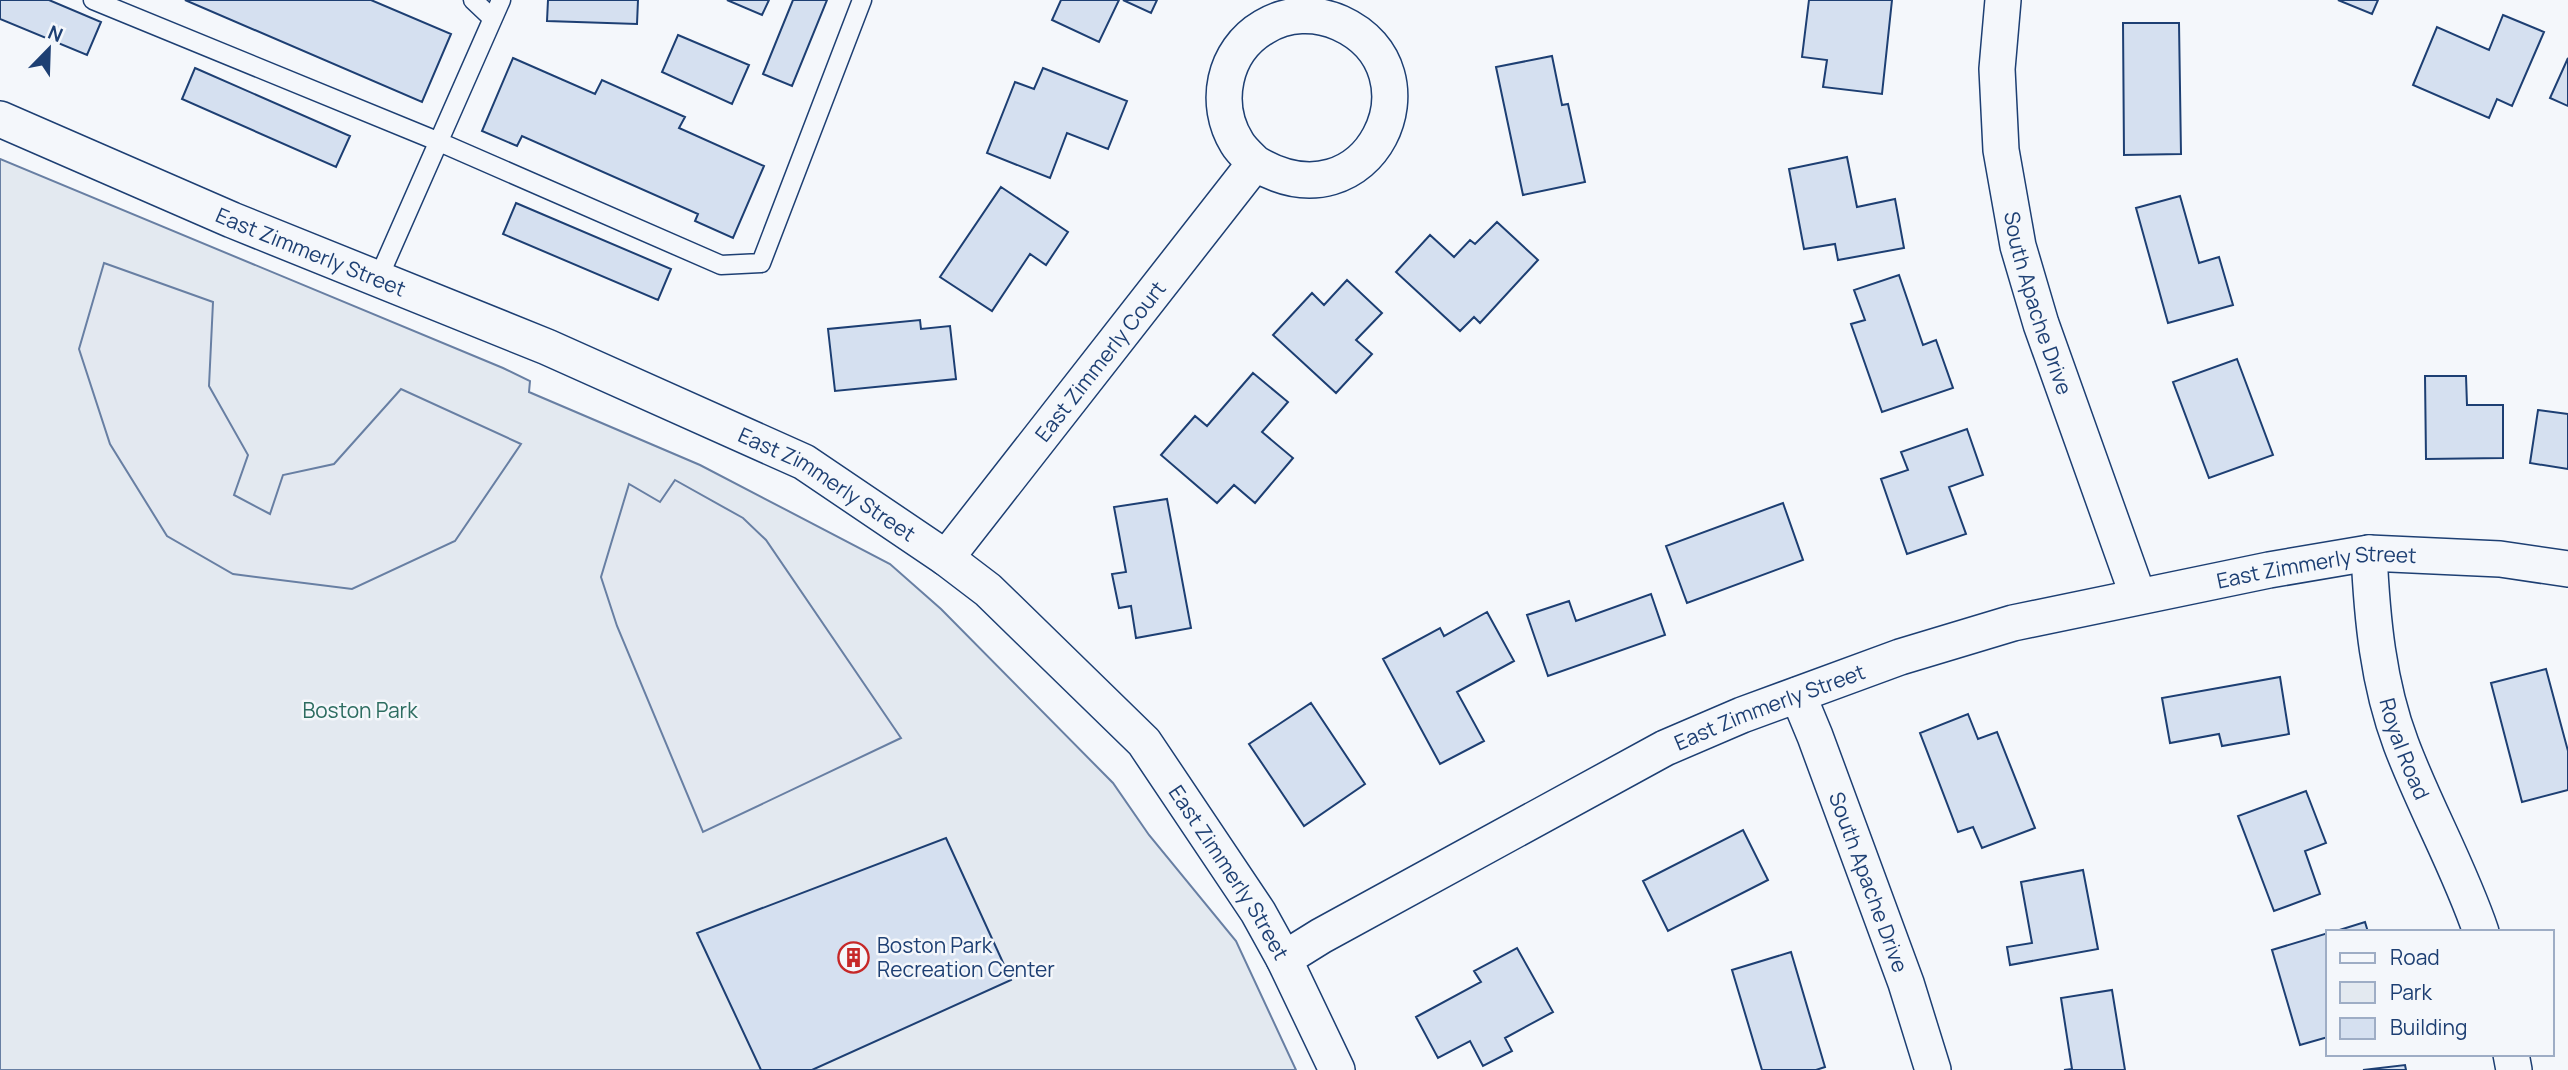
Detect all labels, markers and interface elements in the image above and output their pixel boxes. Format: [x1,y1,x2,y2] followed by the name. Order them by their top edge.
[14,14,84,84] north arrow
[44,19,67,48] text: N
[211,201,410,303] street label: East Zimmerly Street
[1998,209,2079,398] street label: South Apache Drive
[1028,275,1172,447] street label: East Zimmerly Court
[734,420,921,548] street label: East Zimmerly Street
[2214,539,2417,595] street label: East Zimmerly Street
[1670,657,1869,756] street label: East Zimmerly Street
[2373,695,2436,804] street label: Royal Road
[302,696,418,724] park label: Boston Park
[1163,779,1296,965] street label: East Zimmerly Street
[1823,788,1915,976] street label: South Apache Drive
[2326,930,2554,1056] legend
[877,931,1055,983] place label: Boston Park Recreation Center
[837,940,871,974] building icon: Boston Park Recreation Center
[2390,943,2440,971] text: Road
[2390,978,2432,1006] text: Park
[2390,1013,2467,1041] text: Building

